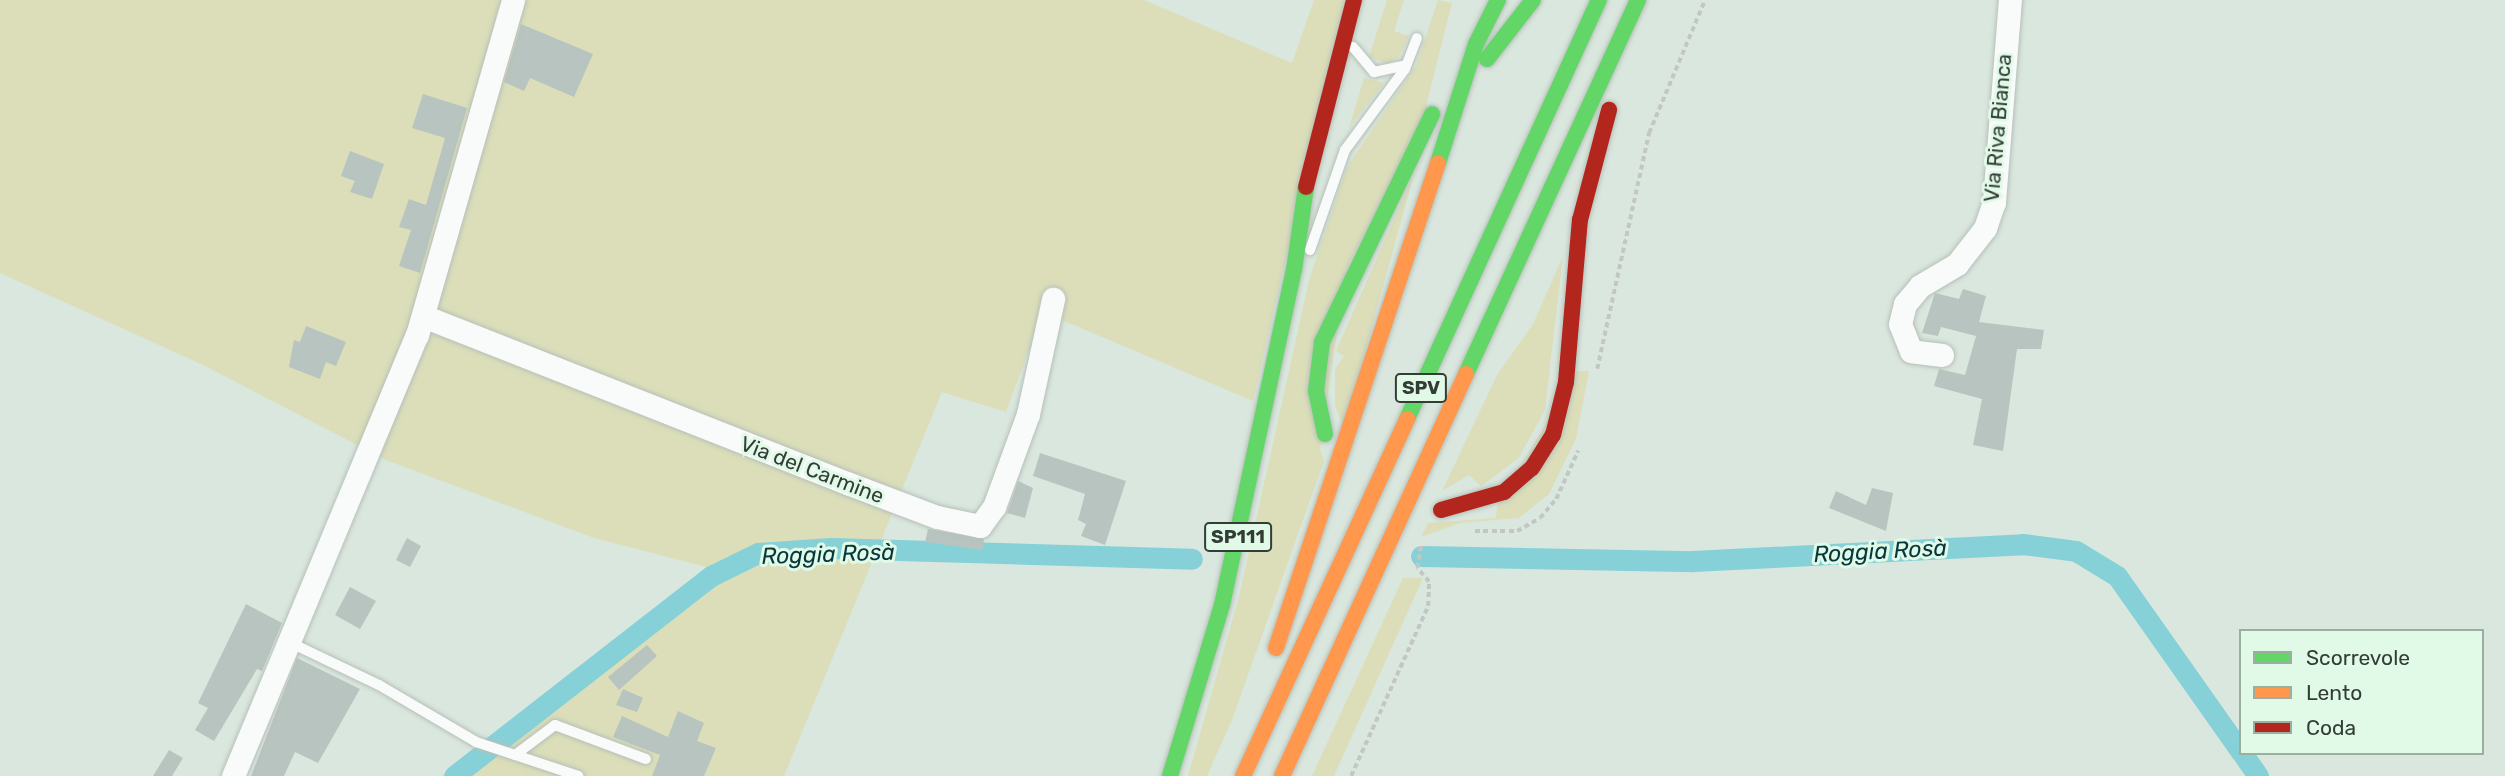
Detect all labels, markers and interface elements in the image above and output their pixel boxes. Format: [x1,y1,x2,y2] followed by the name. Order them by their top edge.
[1979,53,2017,203] street label: Via Riva Bianca
[1395,372,1447,404] road number: SPV
[737,431,887,509] street label: Via del Carmine
[1203,522,1273,552] road number: SP111
[1813,534,1947,568] water label: Roggia Rosà
[761,538,895,570] water label: Roggia Rosà
[2239,629,2484,755] legend
[2306,645,2410,670] text: Scorrevole
[2306,680,2362,705] text: Lento
[2306,715,2356,740] text: Coda

